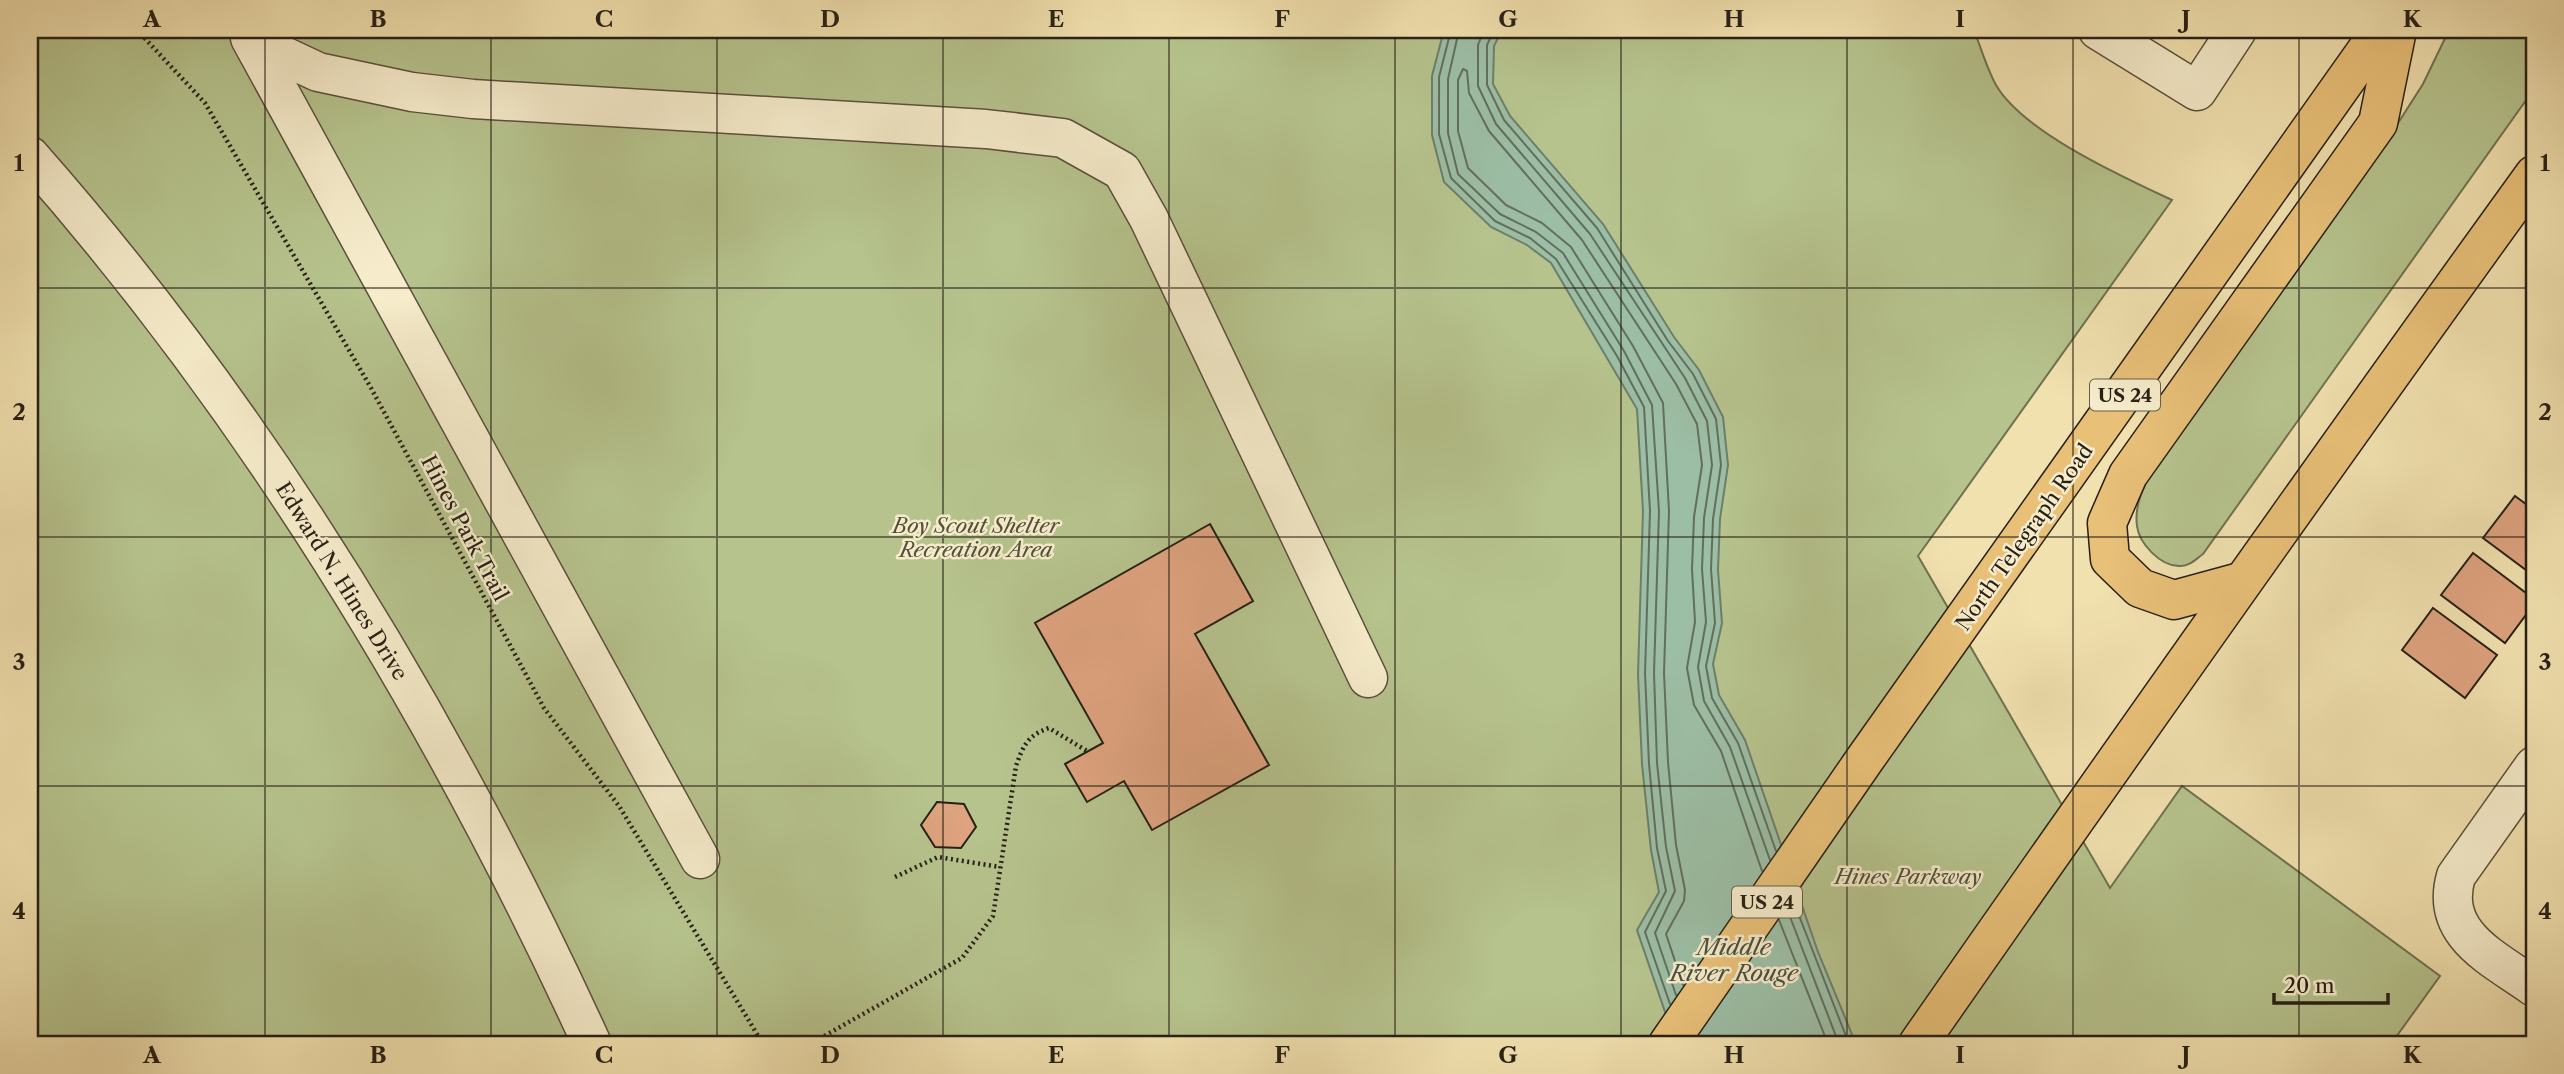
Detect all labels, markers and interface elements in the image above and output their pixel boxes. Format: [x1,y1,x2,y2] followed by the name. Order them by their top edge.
[142,5,162,33] text: A
[369,5,387,33] text: B
[595,5,613,33] text: C
[820,5,840,33] text: D
[1048,5,1064,33] text: E
[1274,5,1290,33] text: F
[1498,5,1518,33] text: G
[1724,5,1745,33] text: H
[1955,5,1965,33] text: I
[2177,5,2191,33] text: J
[2403,5,2422,33] text: K
[14,149,25,177] text: 1
[2540,149,2551,177] text: 1
[2090,380,2160,410] road number: US 24
[12,398,26,426] text: 2
[2538,398,2552,426] text: 2
[1950,439,2098,635] street label: North Telegraph Road
[416,451,514,605] street label: Hines Park Trail
[271,477,413,685] street label: Edward N. Hines Drive
[891,513,1061,562] park label: Boy Scout Shelter Recreation Area
[13,648,26,676] text: 3
[2539,648,2552,676] text: 3
[1833,864,1982,889] park label: Hines Parkway
[1732,887,1802,918] road number: US 24
[12,897,26,925] text: 4
[2538,897,2552,925] text: 4
[1668,933,1799,987] water label: Middle River Rouge
[2274,962,2387,1006] scale bar
[2284,973,2335,998] text: 20 m
[142,1041,162,1069] text: A
[369,1041,387,1069] text: B
[595,1041,613,1069] text: C
[820,1041,840,1069] text: D
[1048,1041,1064,1069] text: E
[1274,1041,1290,1069] text: F
[1498,1041,1518,1069] text: G
[1724,1041,1745,1069] text: H
[1955,1041,1965,1069] text: I
[2177,1041,2191,1069] text: J
[2403,1041,2422,1069] text: K

